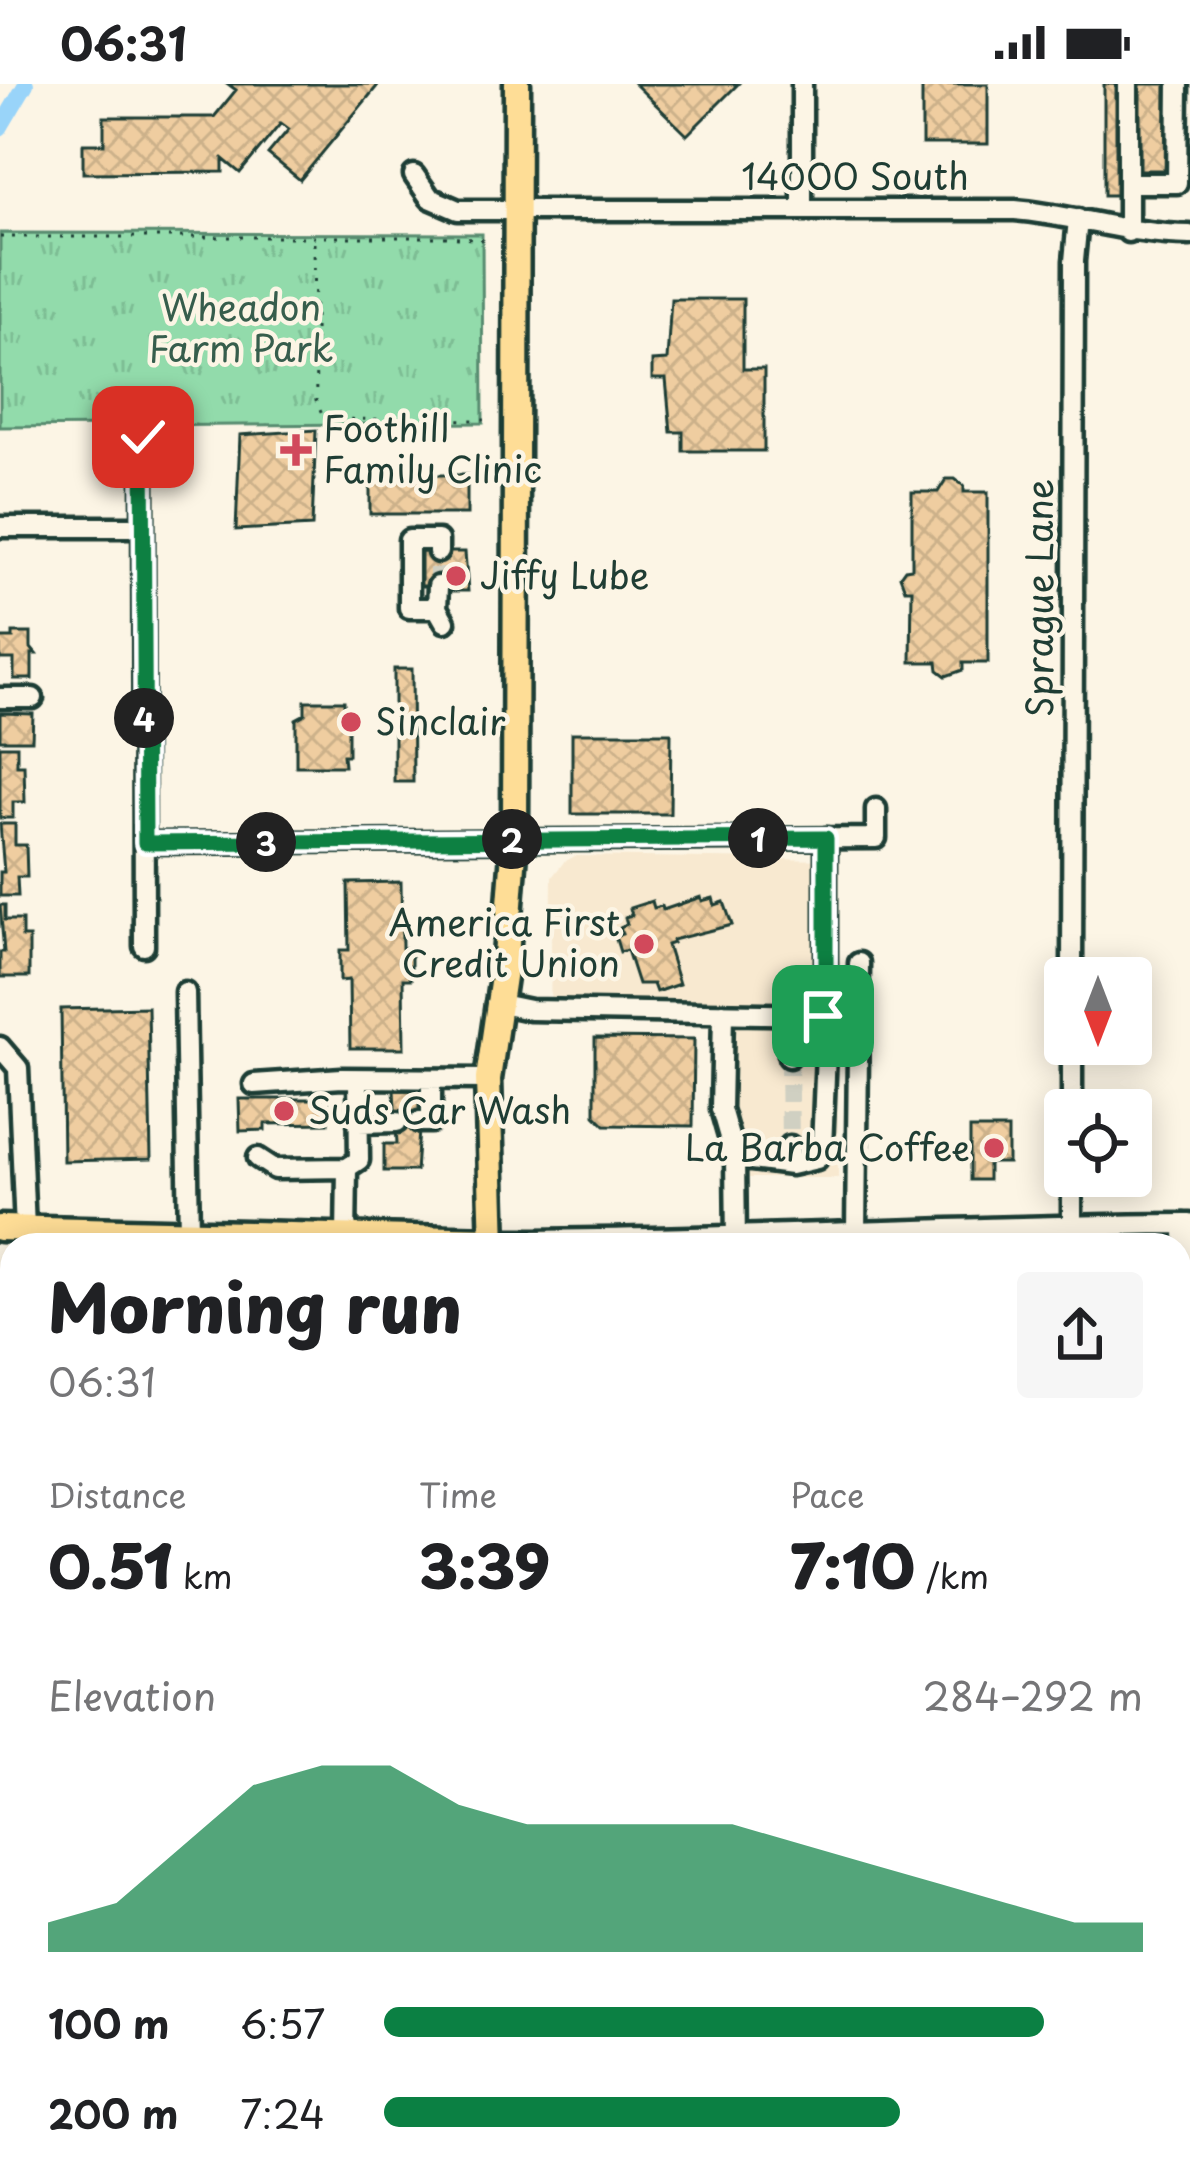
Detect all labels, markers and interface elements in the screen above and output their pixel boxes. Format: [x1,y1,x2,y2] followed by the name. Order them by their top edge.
[60,8,187,76] text: 06:31
[741,148,969,202] street label: 14000 South
[149,279,333,374] park label: Wheadon Farm Park
[92,386,194,488] pin
[323,400,542,495] place label: Foothill Family Clinic
[110,404,176,470] icon: check
[280,434,312,466] marker: Foothill Family Clinic
[1011,479,1065,717] street label: Sprague Lane
[480,547,649,601] place label: Jiffy Lube
[443,563,469,589] marker: Jiffy Lube
[114,688,174,748] pin: 4
[133,693,155,743] text: 4
[375,693,506,747] place label: Sinclair
[338,709,364,735] marker: Sinclair
[728,808,788,868] pin: 1
[482,809,542,869] pin: 2
[236,812,296,872] pin: 3
[750,813,766,863] text: 1
[500,814,524,864] text: 2
[255,817,277,867] text: 3
[389,894,620,989] place label: America First Credit Union
[631,931,657,957] marker: America First Credit Union
[1044,957,1152,1065] north arrow
[1044,957,1152,1197] map controls
[772,965,874,1067] pin
[790,983,856,1049] icon: arrive
[308,1082,571,1136] place label: Suds Car Wash
[1044,1089,1152,1197] button: locate
[271,1098,297,1124] marker: Suds Car Wash
[685,1119,970,1173] place label: La Barba Coffee
[981,1135,1007,1161] marker: La Barba Coffee
[48,1256,462,1355] text: Morning run
[1017,1272,1143,1398] button: share
[48,1351,156,1410] text: 06:31
[48,1469,186,1519] text: Distance
[419,1469,497,1519] text: Time
[790,1469,864,1519] text: Pace
[48,1519,172,1609] text: 0.51
[419,1519,550,1609] text: 3:39
[790,1519,915,1609] text: 7:10
[172,1550,232,1600] text: km
[915,1550,989,1600] text: /km
[48,1665,216,1724] text: Elevation
[922,1665,1143,1724] text: 284–292 m
[48,1993,170,2052] text: 100 m
[240,1993,325,2052] text: 6:57
[48,2083,178,2142] text: 200 m
[240,2083,325,2142] text: 7:24

